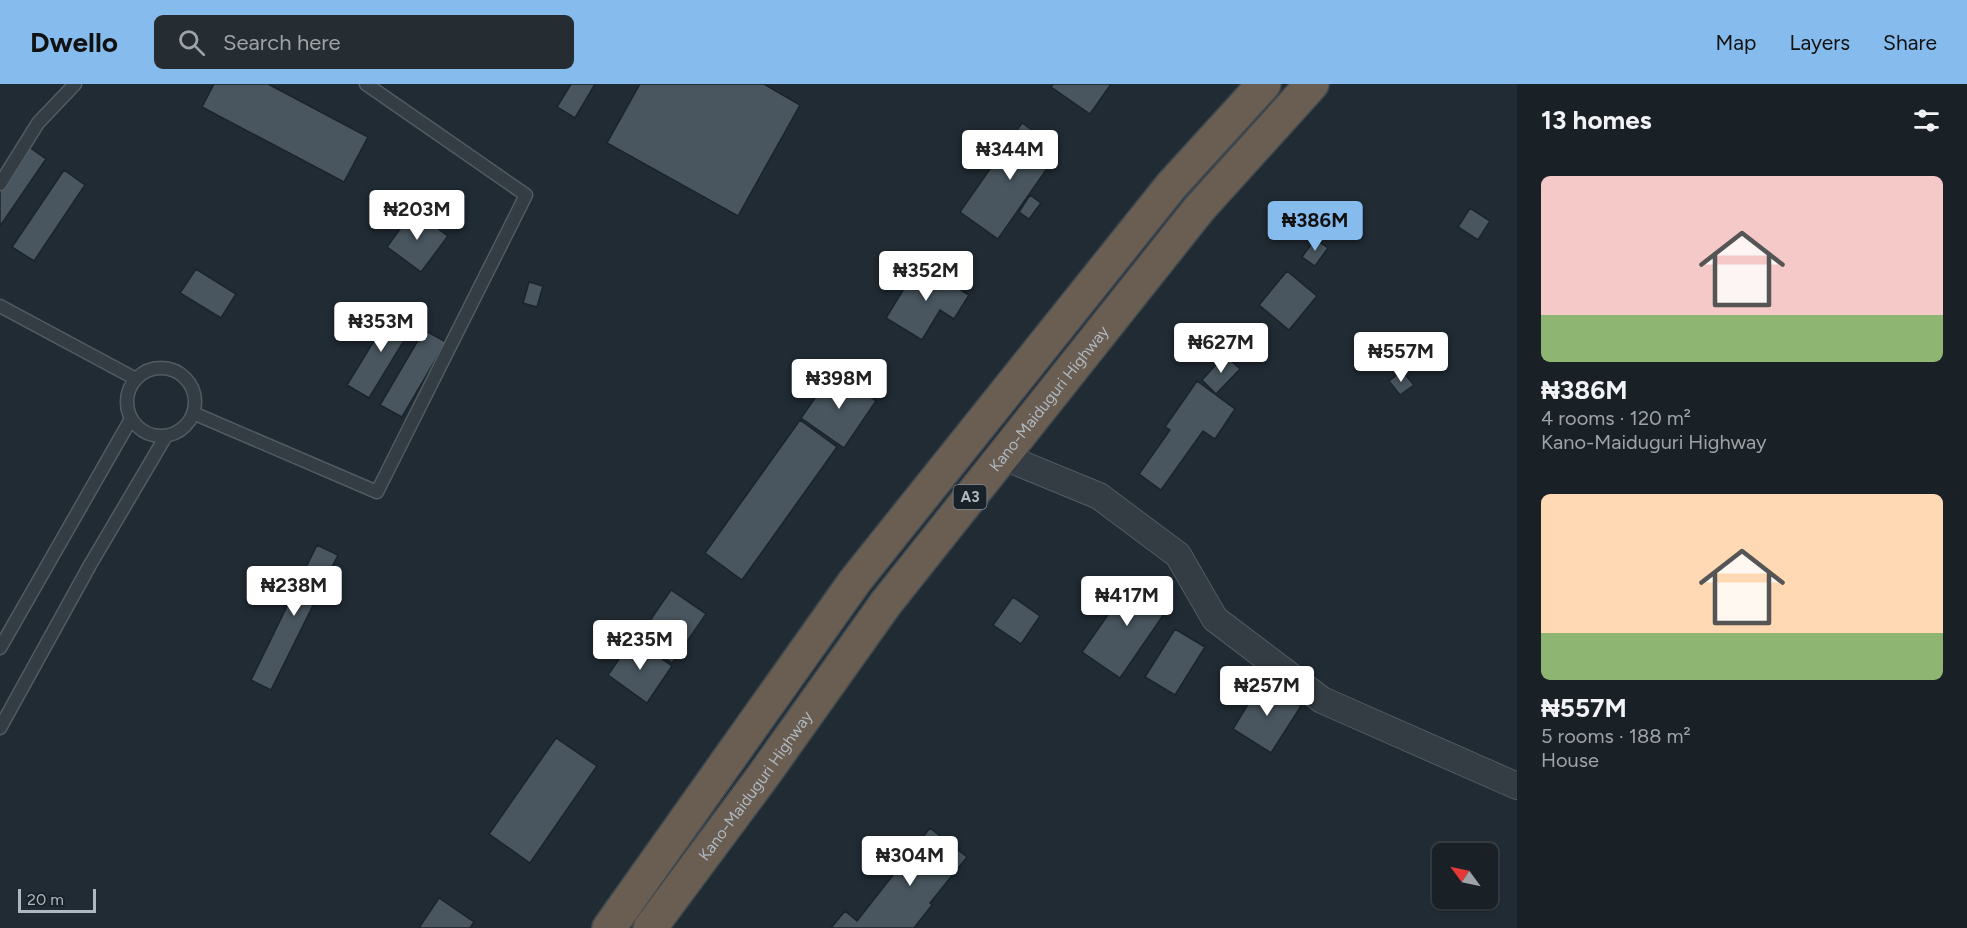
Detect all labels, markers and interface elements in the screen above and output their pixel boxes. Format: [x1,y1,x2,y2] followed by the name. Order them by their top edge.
[154,15,574,69] search box
[30,25,118,59] text: Dwello
[175,26,208,59] icon: search
[223,29,341,56] text: Search here
[1716,30,1756,55] text: Map
[1789,30,1850,55] text: Layers
[1883,30,1937,55] text: Share
[1541,104,1652,136] text: 13 homes
[1910,104,1943,137] icon: filters
[968,130,1052,181] pin: ₦344M
[976,137,1044,161] text: ₦344M
[375,190,459,241] pin: ₦203M
[383,197,451,221] text: ₦203M
[1273,201,1357,252] pin: ₦386M
[1282,208,1348,232] text: ₦386M
[1688,215,1796,323] icon: home
[884,251,968,302] pin: ₦352M
[893,258,959,282] text: ₦352M
[339,302,423,353] pin: ₦353M
[348,309,414,333] text: ₦353M
[985,322,1113,475] street label: Kano-Maiduguri Highway
[1179,323,1263,374] pin: ₦627M
[1188,330,1254,354] text: ₦627M
[1359,332,1443,383] pin: ₦557M
[1368,339,1434,363] text: ₦557M
[797,359,881,410] pin: ₦398M
[806,366,872,390] text: ₦398M
[1541,374,1628,406] text: ₦386M
[1541,406,1691,430] text: 4 rooms · 120 m²
[1541,430,1767,454] text: Kano-Maiduguri Highway
[954,485,986,509] road number: A3
[1688,533,1796,641] icon: home
[252,566,336,617] pin: ₦238M
[261,573,327,597] text: ₦238M
[1085,576,1169,627] pin: ₦417M
[1095,583,1159,607] text: ₦417M
[598,620,682,671] pin: ₦235M
[607,627,673,651] text: ₦235M
[1225,666,1309,717] pin: ₦257M
[1234,673,1300,697] text: ₦257M
[1541,692,1627,724] text: ₦557M
[694,707,817,864] street label: Kano-Maiduguri Highway
[1541,724,1691,748] text: 5 rooms · 188 m²
[1541,748,1599,772] text: House
[868,836,952,887] pin: ₦304M
[876,843,944,867] text: ₦304M
[1432,843,1498,909] north arrow
[1432,843,1498,909] map controls
[18,886,96,914] scale bar
[27,890,64,909] text: 20 m

